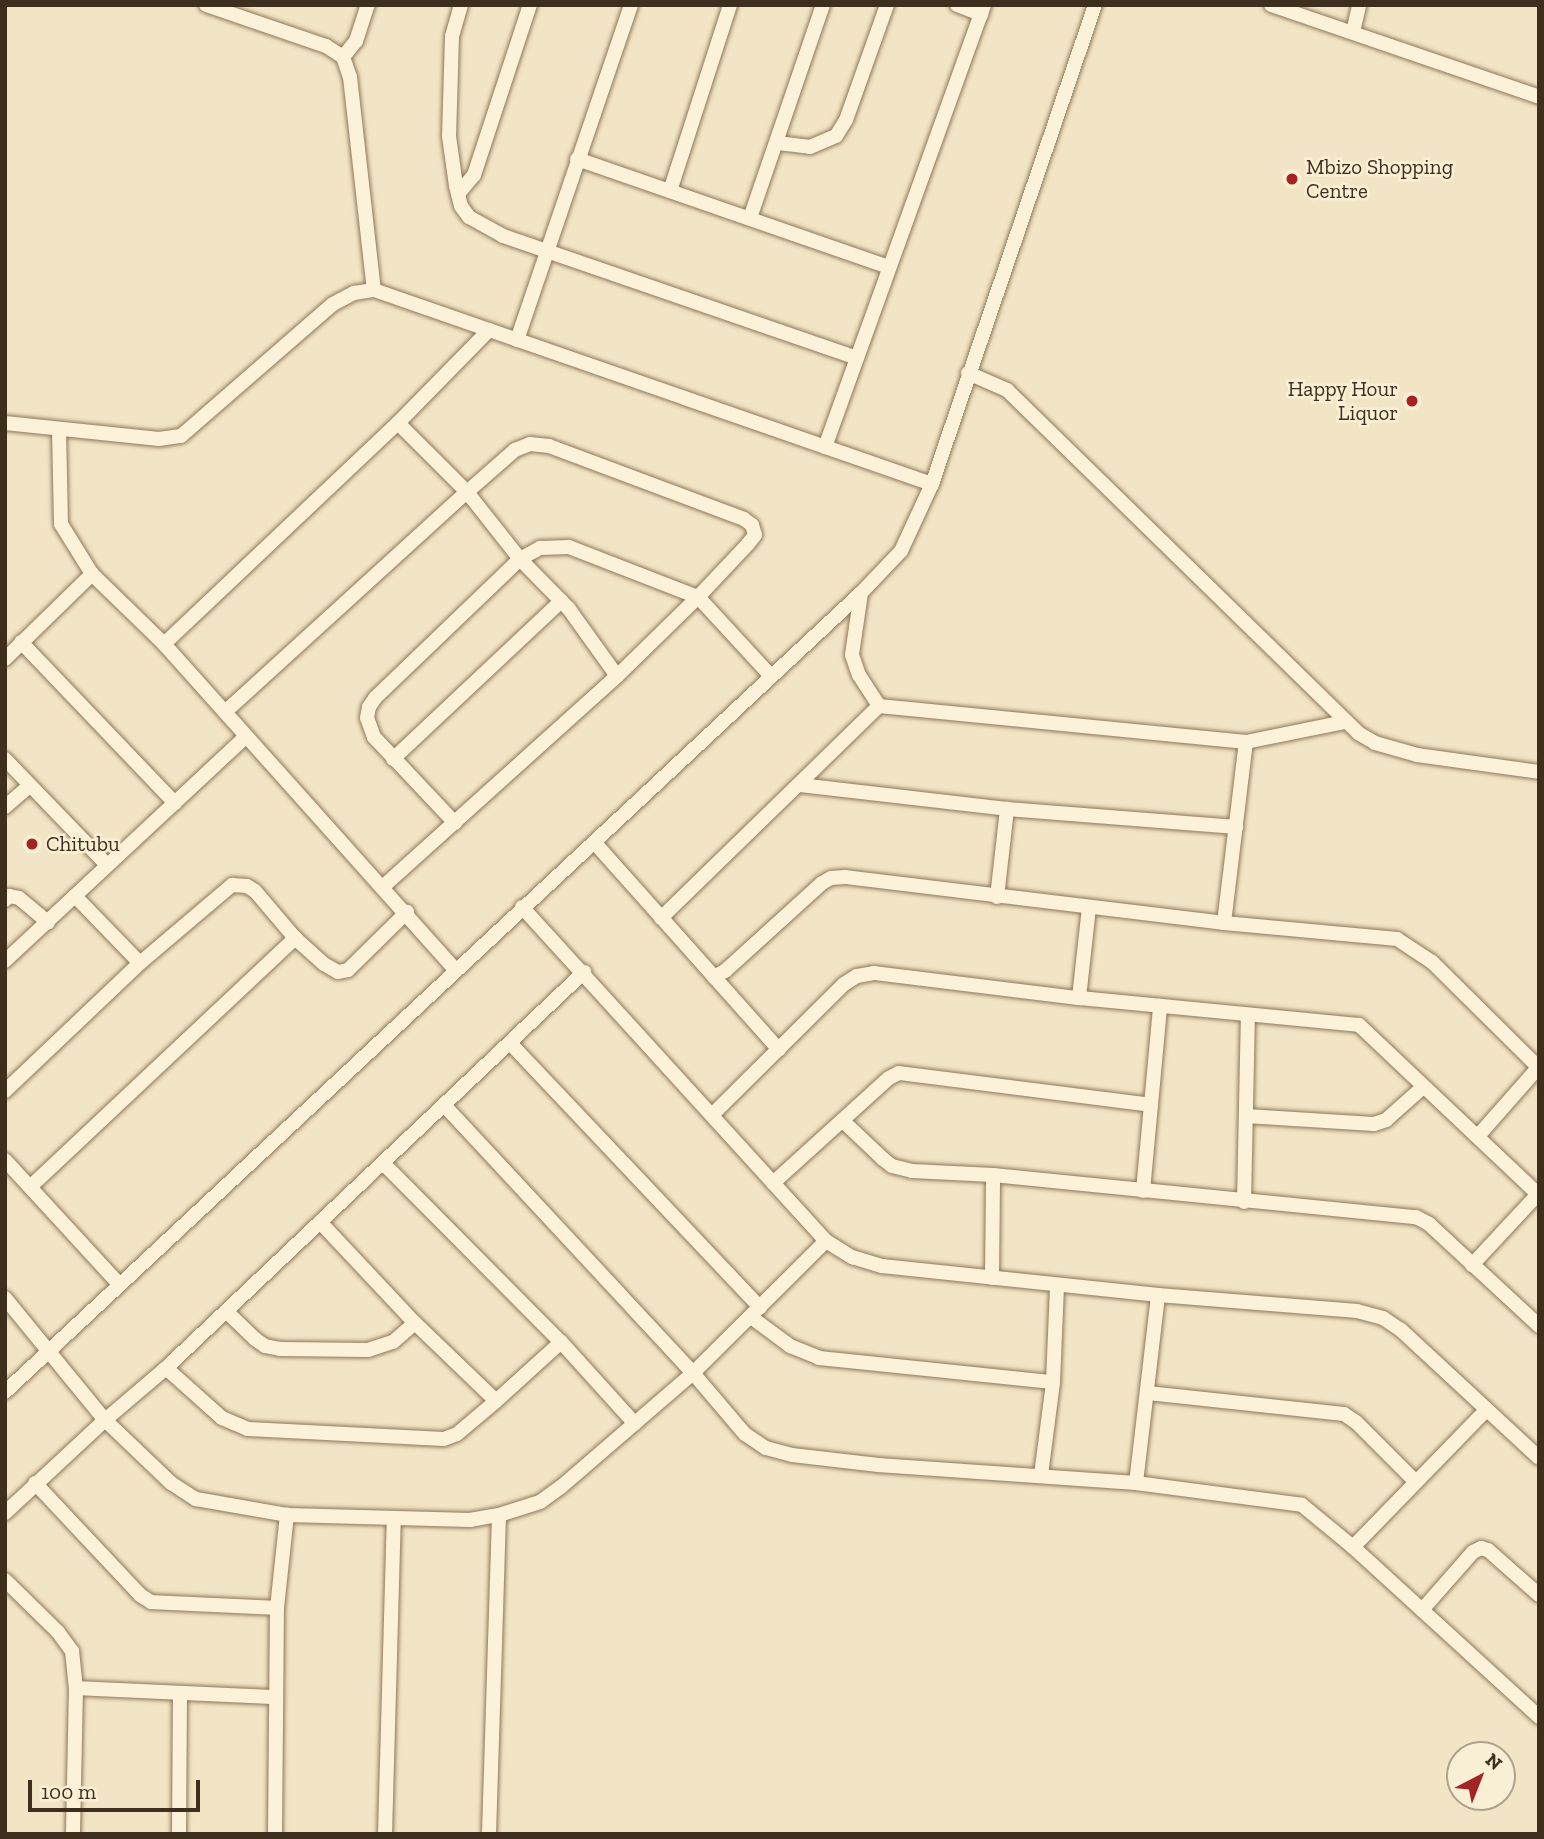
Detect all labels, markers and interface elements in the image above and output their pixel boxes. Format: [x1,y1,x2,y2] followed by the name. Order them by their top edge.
[1306,154,1453,204] place label: Mbizo Shopping Centre
[1284,171,1300,187] marker: Mbizo Shopping Centre
[1287,376,1398,426] place label: Happy Hour Liquor
[1404,393,1420,409] marker: Happy Hour Liquor
[46,831,120,857] place label: Chitubu
[24,836,40,852] marker: Chitubu
[1446,1741,1516,1811] north arrow
[1481,1748,1507,1775] text: N
[32,1766,203,1810] scale bar
[41,1779,96,1804] text: 100 m

